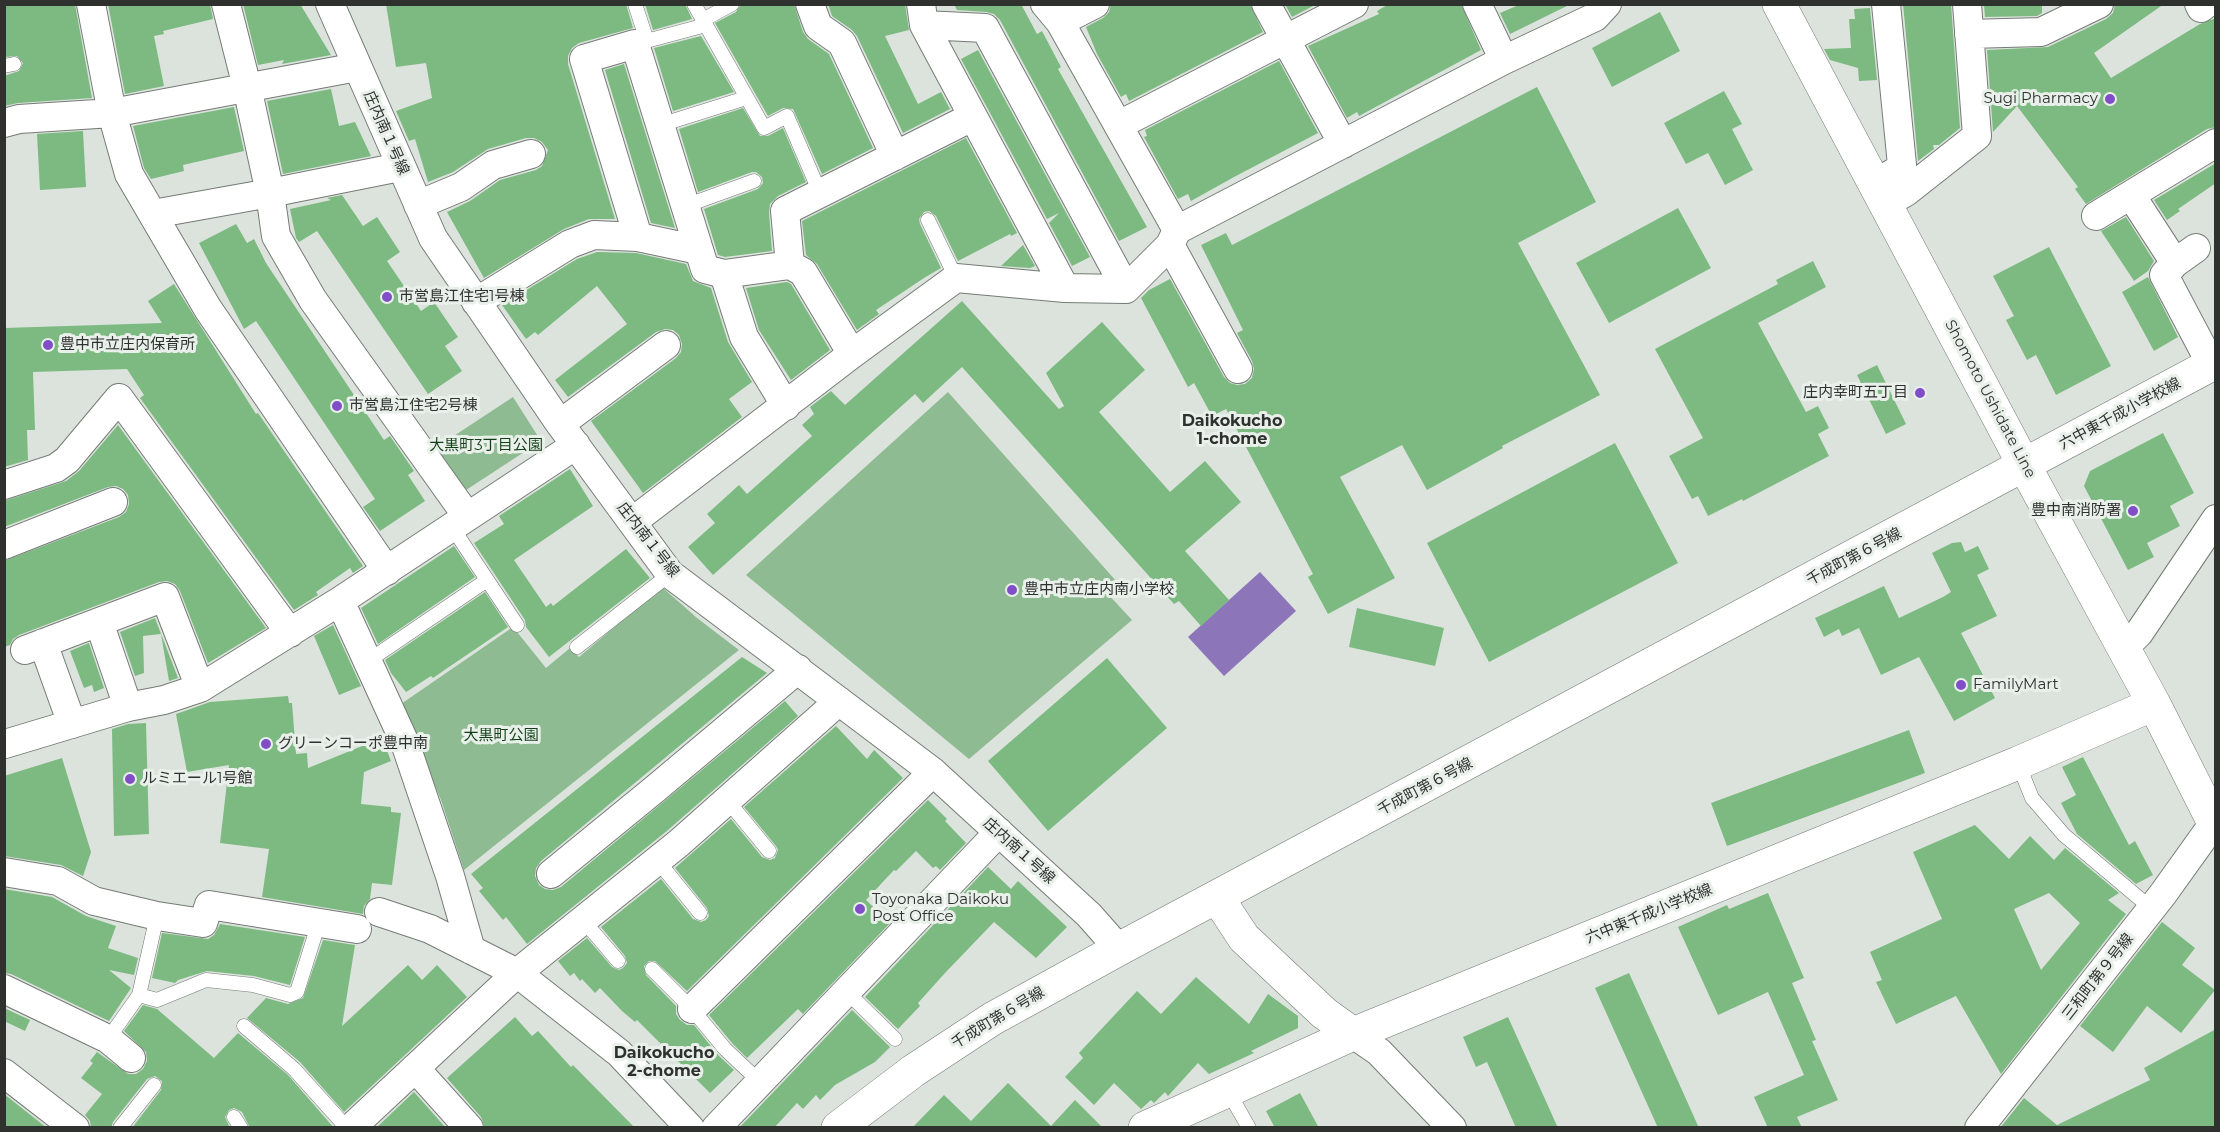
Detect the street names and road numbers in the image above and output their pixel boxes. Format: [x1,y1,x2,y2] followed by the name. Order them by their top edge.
[359,88,413,178] street label: 庄内南１号線
[1941,317,2039,481] street label: Shomoto Ushidate Line
[2056,374,2184,454] street label: 六中東千成小学校線
[613,499,683,581] street label: 庄内南１号線
[1803,524,1905,590] street label: 千成町第６号線
[1374,754,1476,820] street label: 千成町第６号線
[980,814,1058,888] street label: 庄内南１号線
[1583,880,1715,948] street label: 六中東千成小学校線
[2059,930,2137,1024] street label: 三和町第９号線
[948,983,1048,1053] street label: 千成町第６号線

